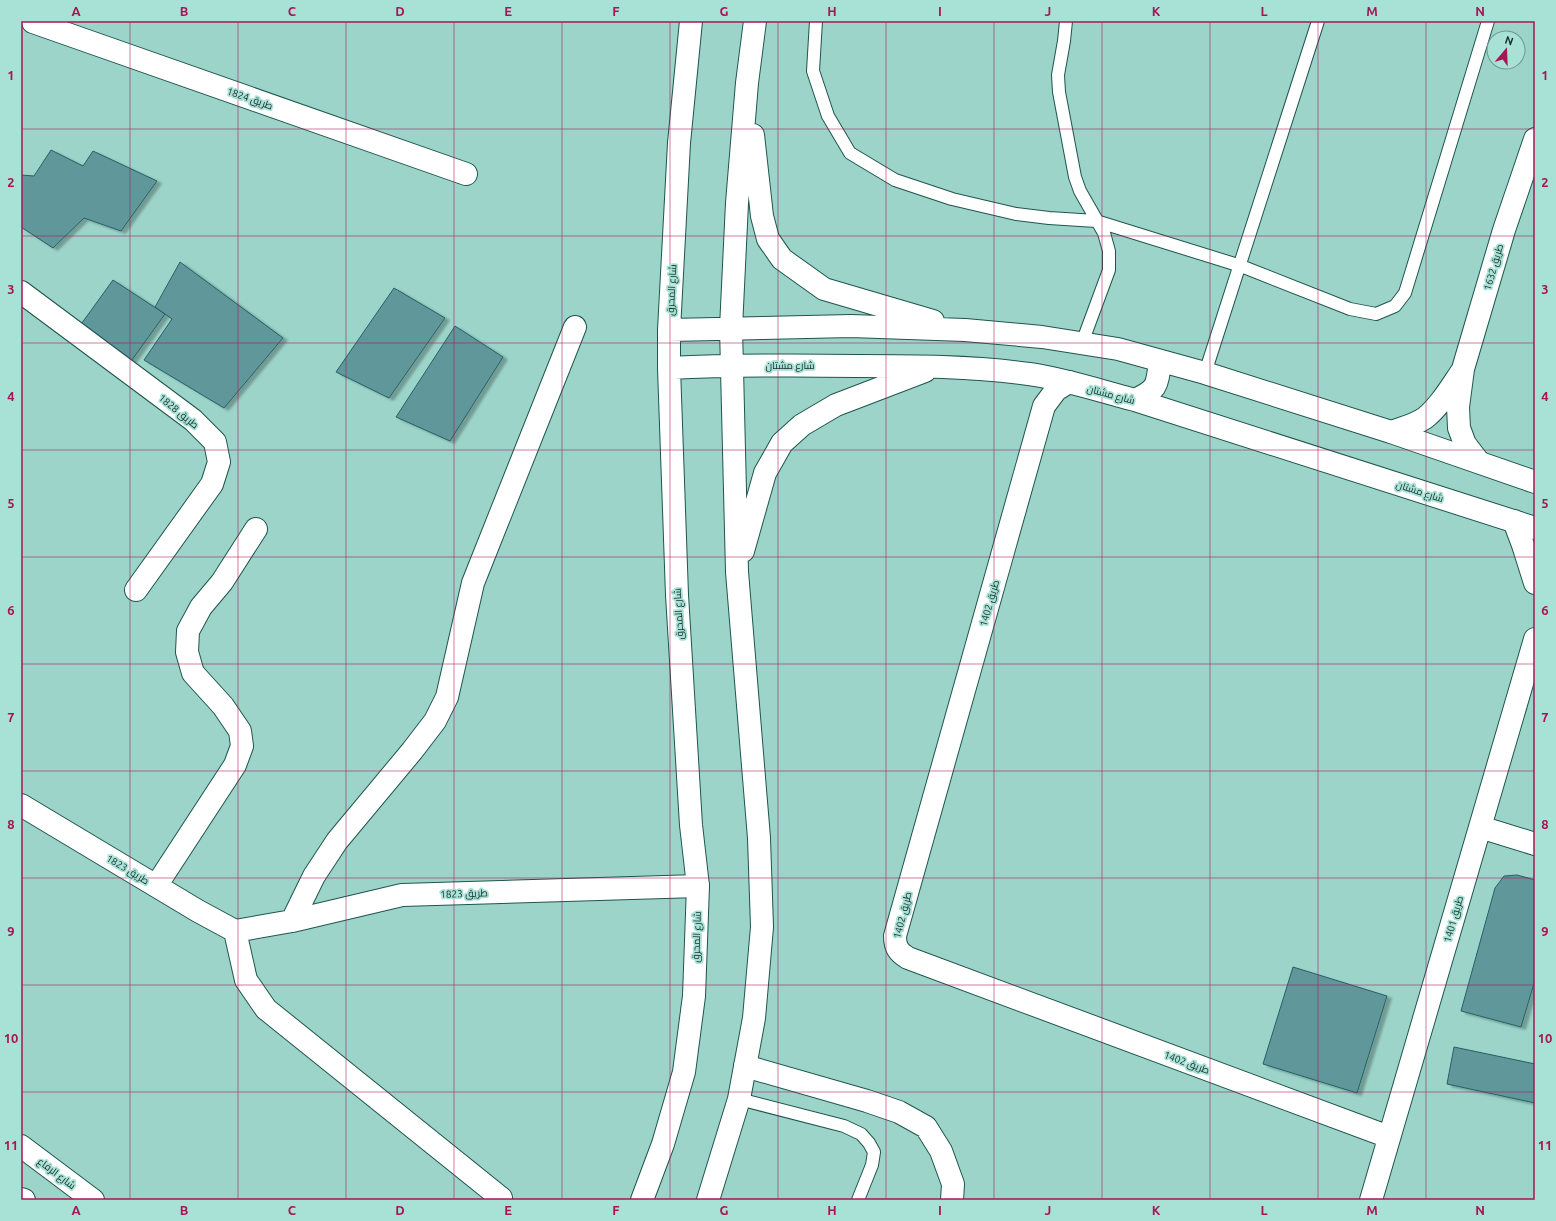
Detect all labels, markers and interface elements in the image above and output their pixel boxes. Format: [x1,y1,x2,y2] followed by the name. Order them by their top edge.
[71,4,81,18] text: A
[180,4,189,18] text: B
[288,4,297,18] text: C
[395,4,405,18] text: D
[504,4,512,18] text: E
[612,4,620,18] text: F
[720,4,729,18] text: G
[827,4,837,18] text: H
[938,4,942,18] text: I
[1045,4,1051,18] text: J
[1152,4,1161,18] text: K
[1260,4,1268,18] text: L
[1366,4,1378,18] text: M
[1475,4,1485,18] text: N
[1486,30,1526,70] north arrow
[1503,34,1515,48] text: N
[7,68,15,82] text: 1
[1541,68,1549,82] text: 1
[225,86,274,112] street label: طريق 1824
[7,175,15,189] text: 2
[1541,175,1549,189] text: 2
[1482,243,1506,292] street label: طريق 1632
[665,264,679,316] street label: شارع المحرق
[7,282,15,296] text: 3
[1541,282,1549,296] text: 3
[765,360,815,372] street label: شارع مشتان
[1085,383,1136,407] street label: شارع مشتان
[7,389,15,403] text: 4
[1541,389,1549,403] text: 4
[156,392,201,431] street label: طريق 1828
[1394,479,1445,505] street label: شارع مشتان
[7,496,15,510] text: 5
[1541,496,1549,510] text: 5
[978,579,1002,628] street label: طريق 1402
[672,588,686,640] street label: شارع المحرق
[7,603,15,617] text: 6
[1541,603,1549,617] text: 6
[7,710,15,724] text: 7
[1541,710,1549,724] text: 7
[7,817,15,831] text: 8
[1541,817,1549,831] text: 8
[104,852,151,887] street label: طريق 1823
[440,887,488,901] street label: طريق 1823
[891,891,915,940] street label: طريق 1402
[1442,895,1466,944] street label: طريق 1401
[690,911,704,963] street label: شارع المحرق
[7,924,15,938] text: 9
[1541,924,1549,938] text: 9
[4,1031,18,1045] text: 10
[1538,1031,1552,1045] text: 10
[1162,1049,1211,1077] street label: طريق 1402
[4,1138,18,1152] text: 11
[1538,1138,1552,1152] text: 11
[35,1156,78,1192] street label: شارع الرفاع
[71,1203,81,1217] text: A
[180,1203,189,1217] text: B
[288,1203,297,1217] text: C
[395,1203,405,1217] text: D
[504,1203,512,1217] text: E
[612,1203,620,1217] text: F
[720,1203,729,1217] text: G
[827,1203,837,1217] text: H
[938,1203,942,1217] text: I
[1045,1203,1051,1217] text: J
[1152,1203,1161,1217] text: K
[1260,1203,1268,1217] text: L
[1366,1203,1378,1217] text: M
[1475,1203,1485,1217] text: N

